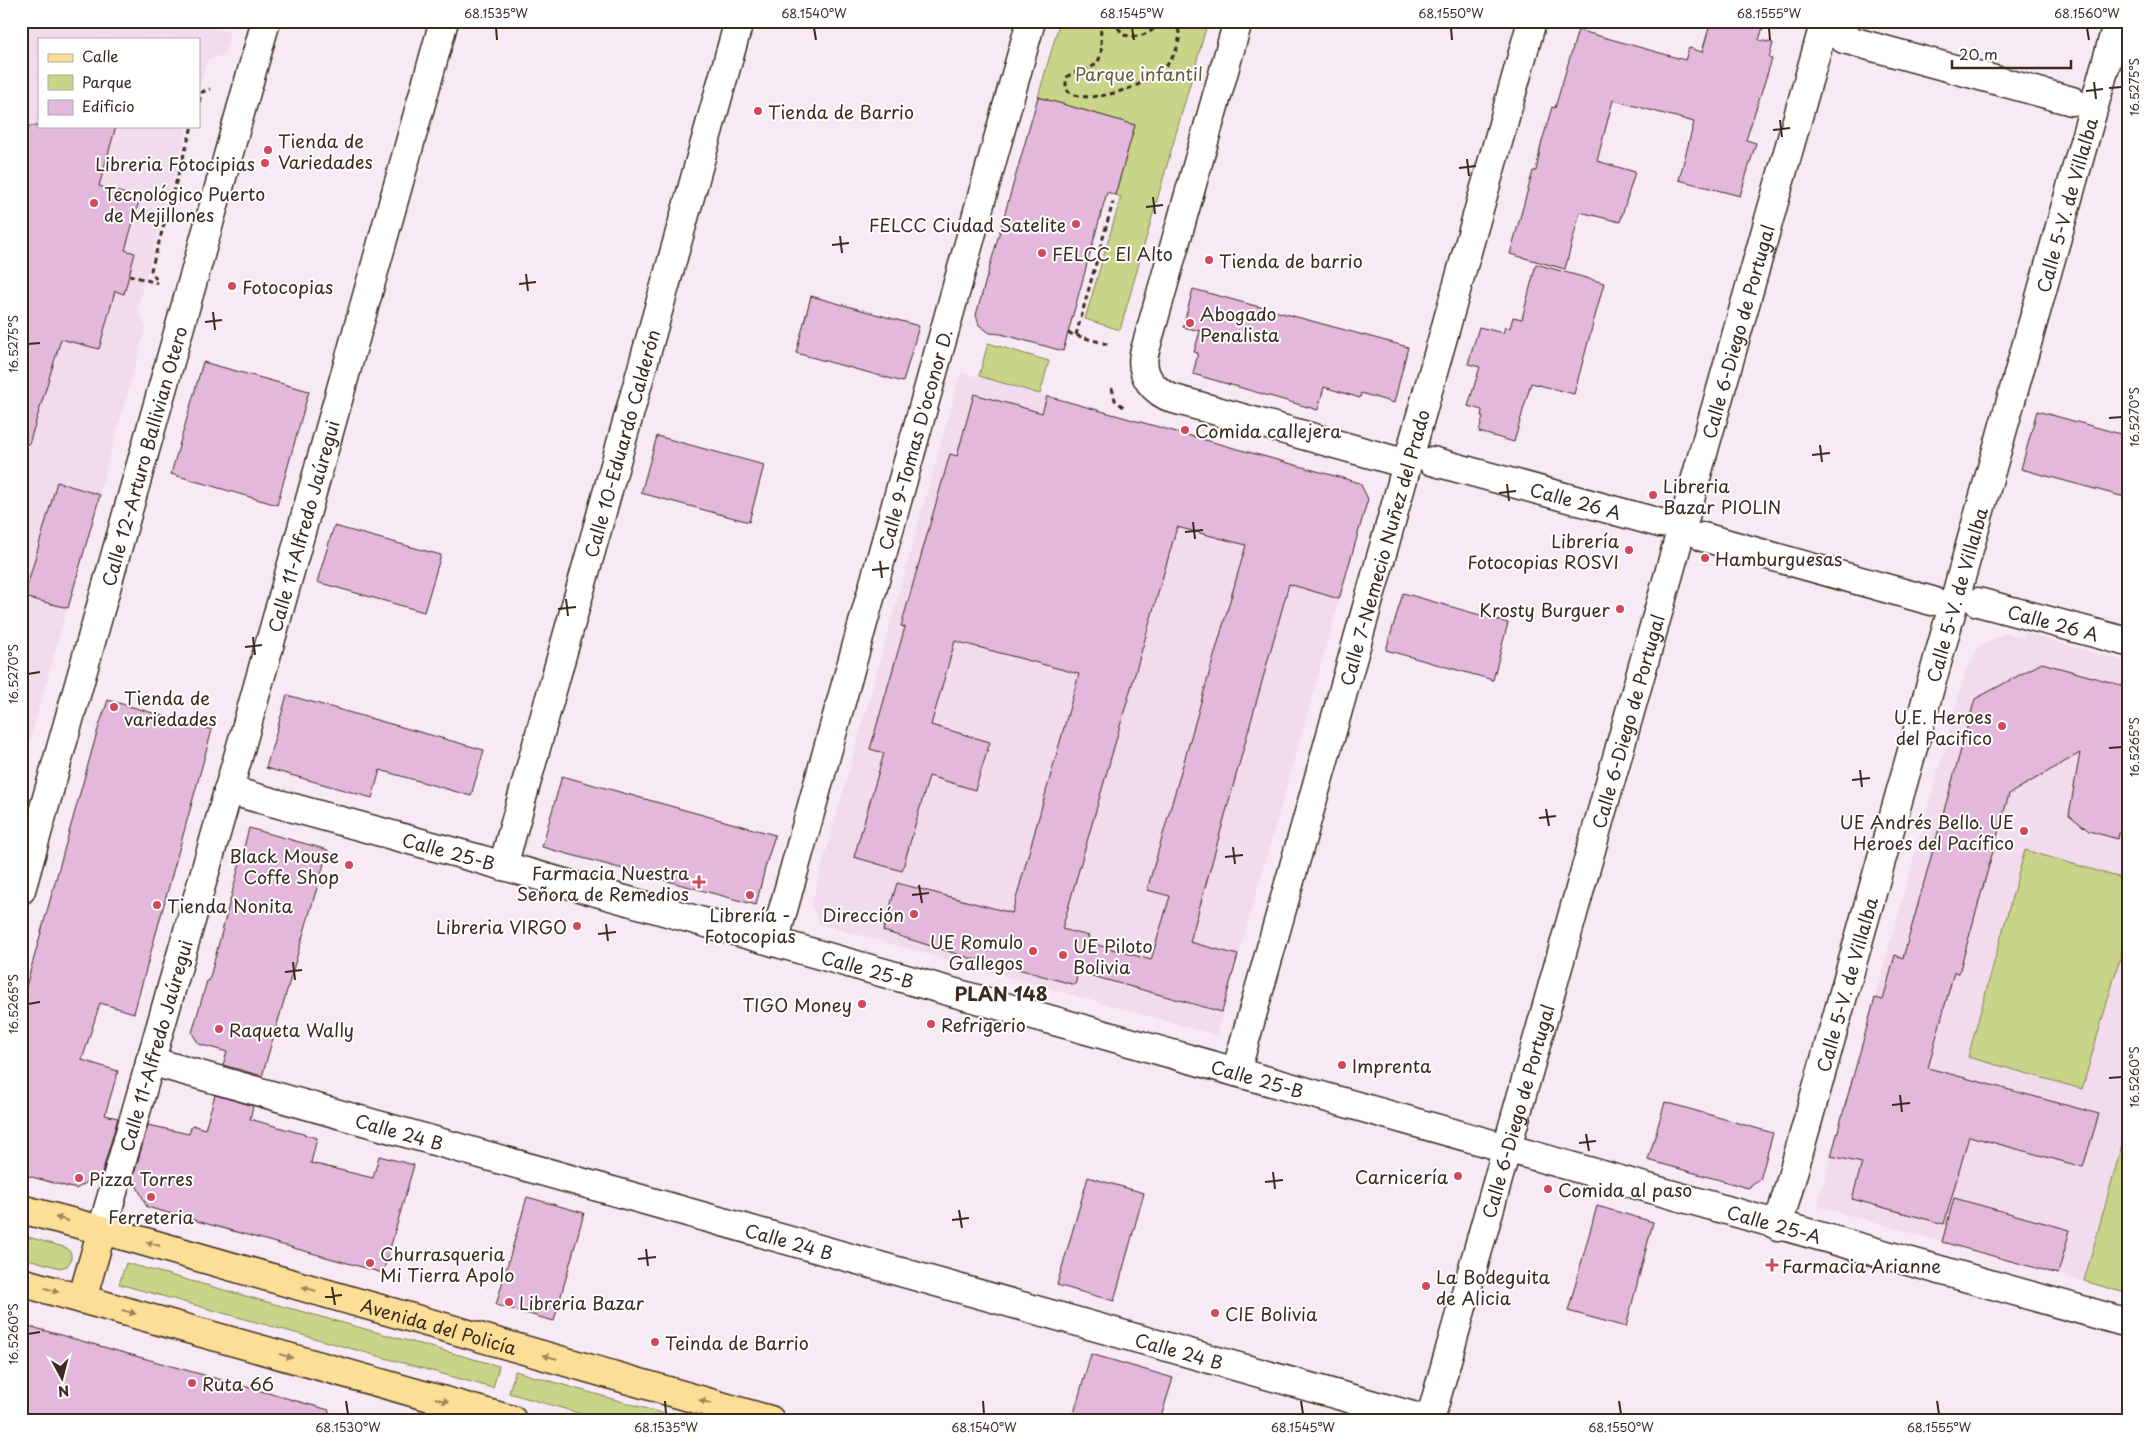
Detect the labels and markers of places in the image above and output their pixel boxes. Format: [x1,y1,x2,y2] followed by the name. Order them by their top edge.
[768,98,914,125] place label: Tienda de Barrio
[752,105,764,117] marker: Tienda de Barrio
[278,127,373,175] place label: Tienda de Variedades
[262,144,274,156] marker: Tienda de Variedades
[95,150,255,177] place label: Libreria Fotocipias
[259,157,271,169] marker: Libreria Fotocipias
[104,180,265,228] place label: Tecnológico Puerto de Mejillones
[88,197,100,209] marker: Tecnológico Puerto de Mejillones
[869,211,1066,238] place label: FELCC Ciudad Satelite
[1070,218,1082,230] marker: FELCC Ciudad Satelite
[1052,240,1173,267] place label: FELCC El Alto
[1036,247,1048,259] marker: FELCC El Alto
[1219,247,1363,274] place label: Tienda de barrio
[1203,254,1215,266] marker: Tienda de barrio
[242,273,333,300] place label: Fotocopias
[226,280,238,292] marker: Fotocopias
[1200,300,1280,348] place label: Abogado Penalista
[1184,317,1196,329] marker: Abogado Penalista
[1195,417,1341,444] place label: Comida callejera
[1179,424,1191,436] marker: Comida callejera
[1663,472,1781,520] place label: Libreria Bazar PIOLIN
[1647,489,1659,501] marker: Libreria Bazar PIOLIN
[1467,527,1620,575] place label: Librería Fotocopias ROSVI
[1623,544,1635,556] marker: Librería Fotocopias ROSVI
[1715,545,1842,572] place label: Hamburguesas
[1699,552,1711,564] marker: Hamburguesas
[1479,596,1611,623] place label: Krosty Burguer
[1614,603,1626,615] marker: Krosty Burguer
[124,684,217,732] place label: Tienda de variedades
[108,701,120,713] marker: Tienda de variedades
[1894,703,1992,751] place label: U.E. Heroes del Pacifico
[1996,720,2008,732] marker: U.E. Heroes del Pacifico
[1840,808,2014,856] place label: UE Andrés Bello. UE Heroes del Pacífico
[2018,825,2030,837] marker: UE Andrés Bello. UE Heroes del Pacífico
[229,842,339,890] place label: Black Mouse Coffe Shop
[343,859,355,871] marker: Black Mouse Coffe Shop
[516,859,689,907] place label: Farmacia Nuestra Señora de Remedios
[693,876,705,888] marker: Farmacia Nuestra Señora de Remedios
[744,889,756,901] marker: Librería - Fotocopias
[167,892,293,919] place label: Tienda Nonita
[151,899,163,911] marker: Tienda Nonita
[704,901,796,949] place label: Librería - Fotocopias
[822,901,904,928] place label: Dirección
[908,908,920,920] marker: Dirección
[436,913,567,940] place label: Libreria VIRGO
[571,920,583,932] marker: Libreria VIRGO
[930,928,1023,976] place label: UE Romulo Gallegos
[1073,932,1153,980] place label: UE Piloto Bolivia
[1027,945,1039,957] marker: UE Romulo Gallegos
[1057,949,1069,961] marker: UE Piloto Bolivia
[742,991,852,1018] place label: TIGO Money
[856,998,868,1010] marker: TIGO Money
[941,1011,1026,1038] place label: Refrigerio
[229,1016,354,1043] place label: Raqueta Wally
[925,1018,937,1030] marker: Refrigerio
[213,1023,225,1035] marker: Raqueta Wally
[1352,1052,1432,1079] place label: Imprenta
[1336,1059,1348,1071] marker: Imprenta
[1355,1163,1449,1190] place label: Carnicería
[89,1165,193,1192] place label: Pizza Torres
[1452,1170,1464,1182] marker: Carnicería
[73,1172,85,1184] marker: Pizza Torres
[1558,1176,1692,1203] place label: Comida al paso
[1542,1183,1554,1195] marker: Comida al paso
[145,1191,157,1203] marker: Ferreteria
[108,1203,195,1230] place label: Ferreteria
[380,1240,514,1288] place label: Churrasqueria Mi Tierra Apolo
[1782,1252,1941,1279] place label: Farmacia Arianne
[364,1257,376,1269] marker: Churrasqueria Mi Tierra Apolo
[1766,1259,1778,1271] marker: Farmacia Arianne
[1436,1263,1551,1311] place label: La Bodeguita de Alicia
[1420,1280,1432,1292] marker: La Bodeguita de Alicia
[519,1289,645,1316] place label: Libreria Bazar
[503,1296,515,1308] marker: Libreria Bazar
[1225,1300,1318,1327] place label: CIE Bolivia
[1209,1307,1221,1319] marker: CIE Bolivia
[665,1329,809,1356] place label: Teinda de Barrio
[649,1336,661,1348] marker: Teinda de Barrio
[202,1370,274,1397] place label: Ruta 66
[186,1377,198,1389] marker: Ruta 66

